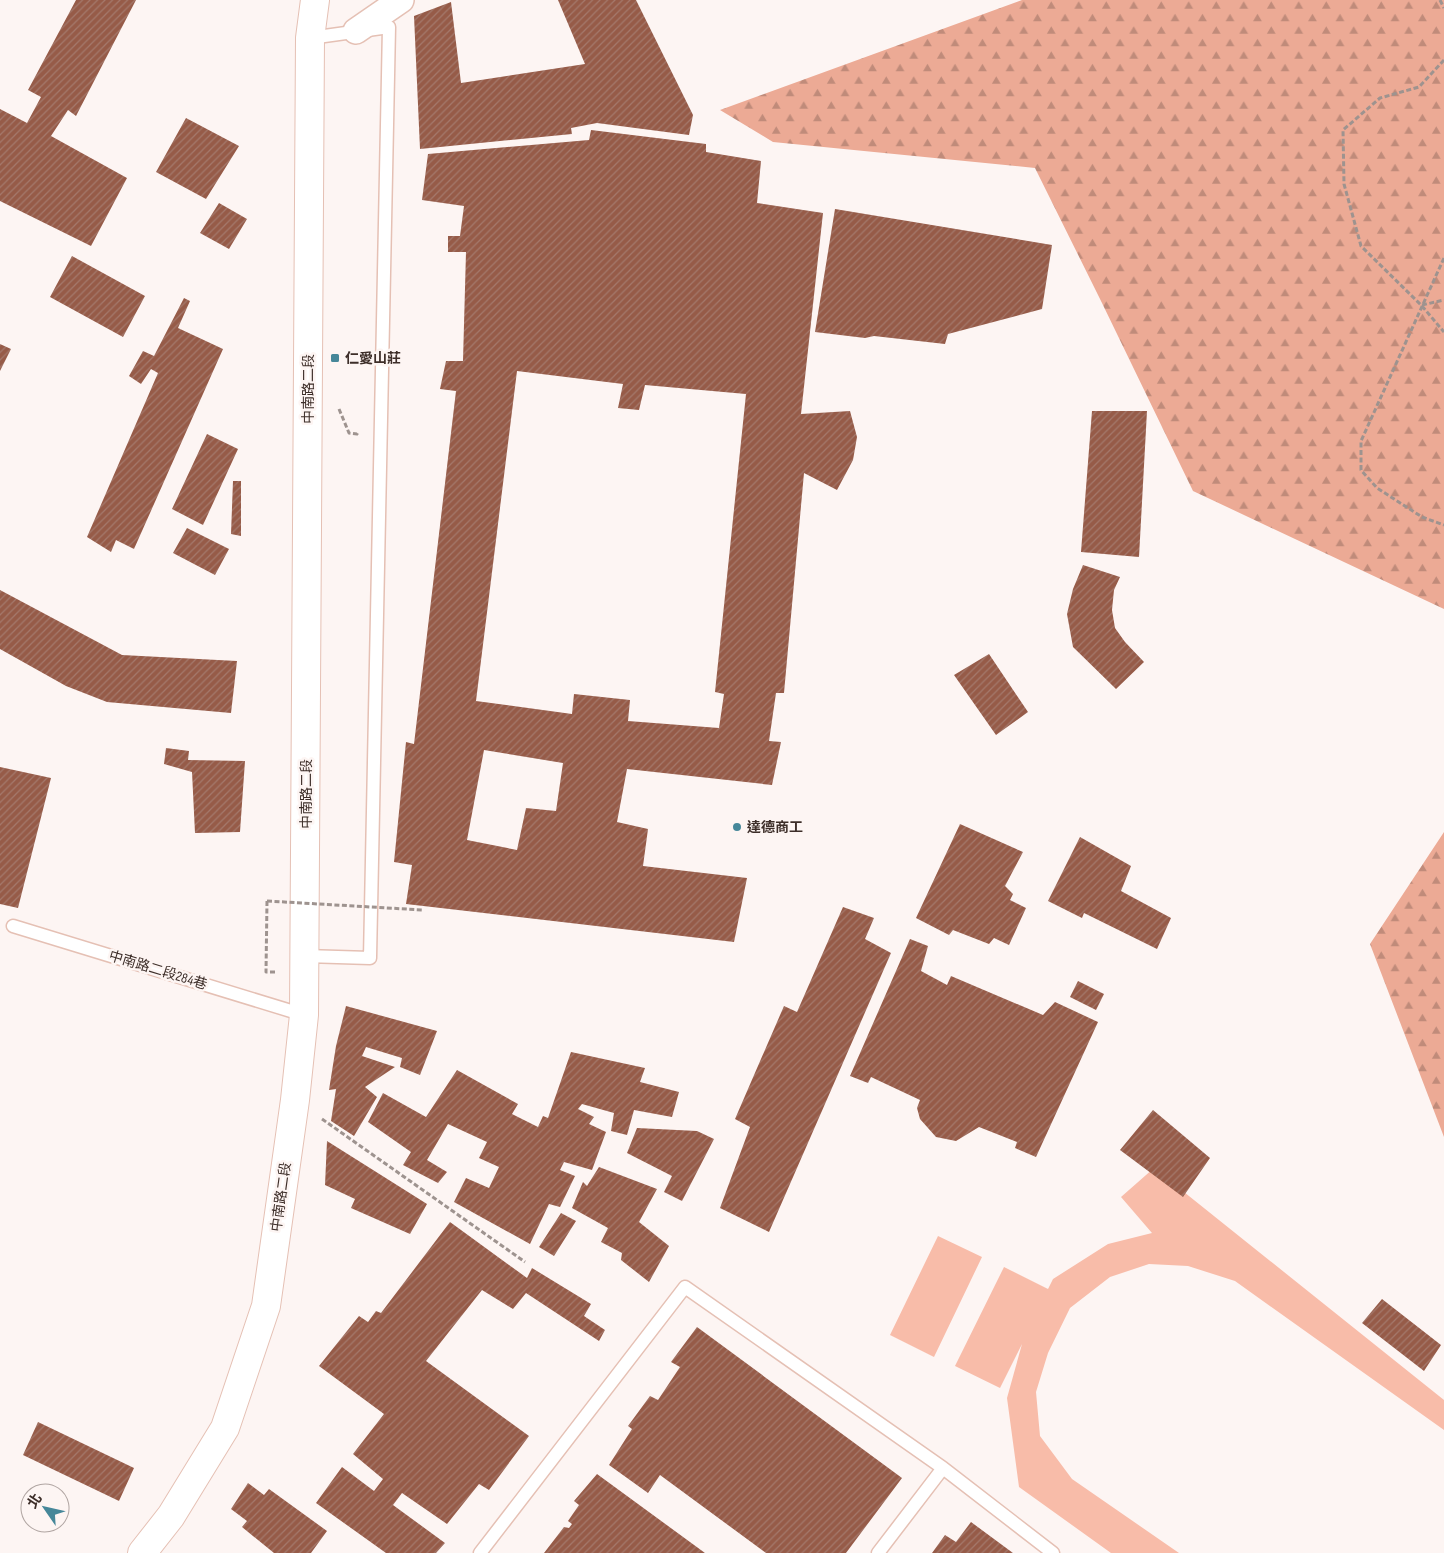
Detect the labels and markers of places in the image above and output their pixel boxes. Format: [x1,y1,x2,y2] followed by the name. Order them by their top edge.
[345,350,401,367] place label: 仁愛山莊
[329,352,341,364] marker: 仁愛山莊
[747,819,803,836] place label: 達德商工
[731,821,743,833] marker: 達德商工

